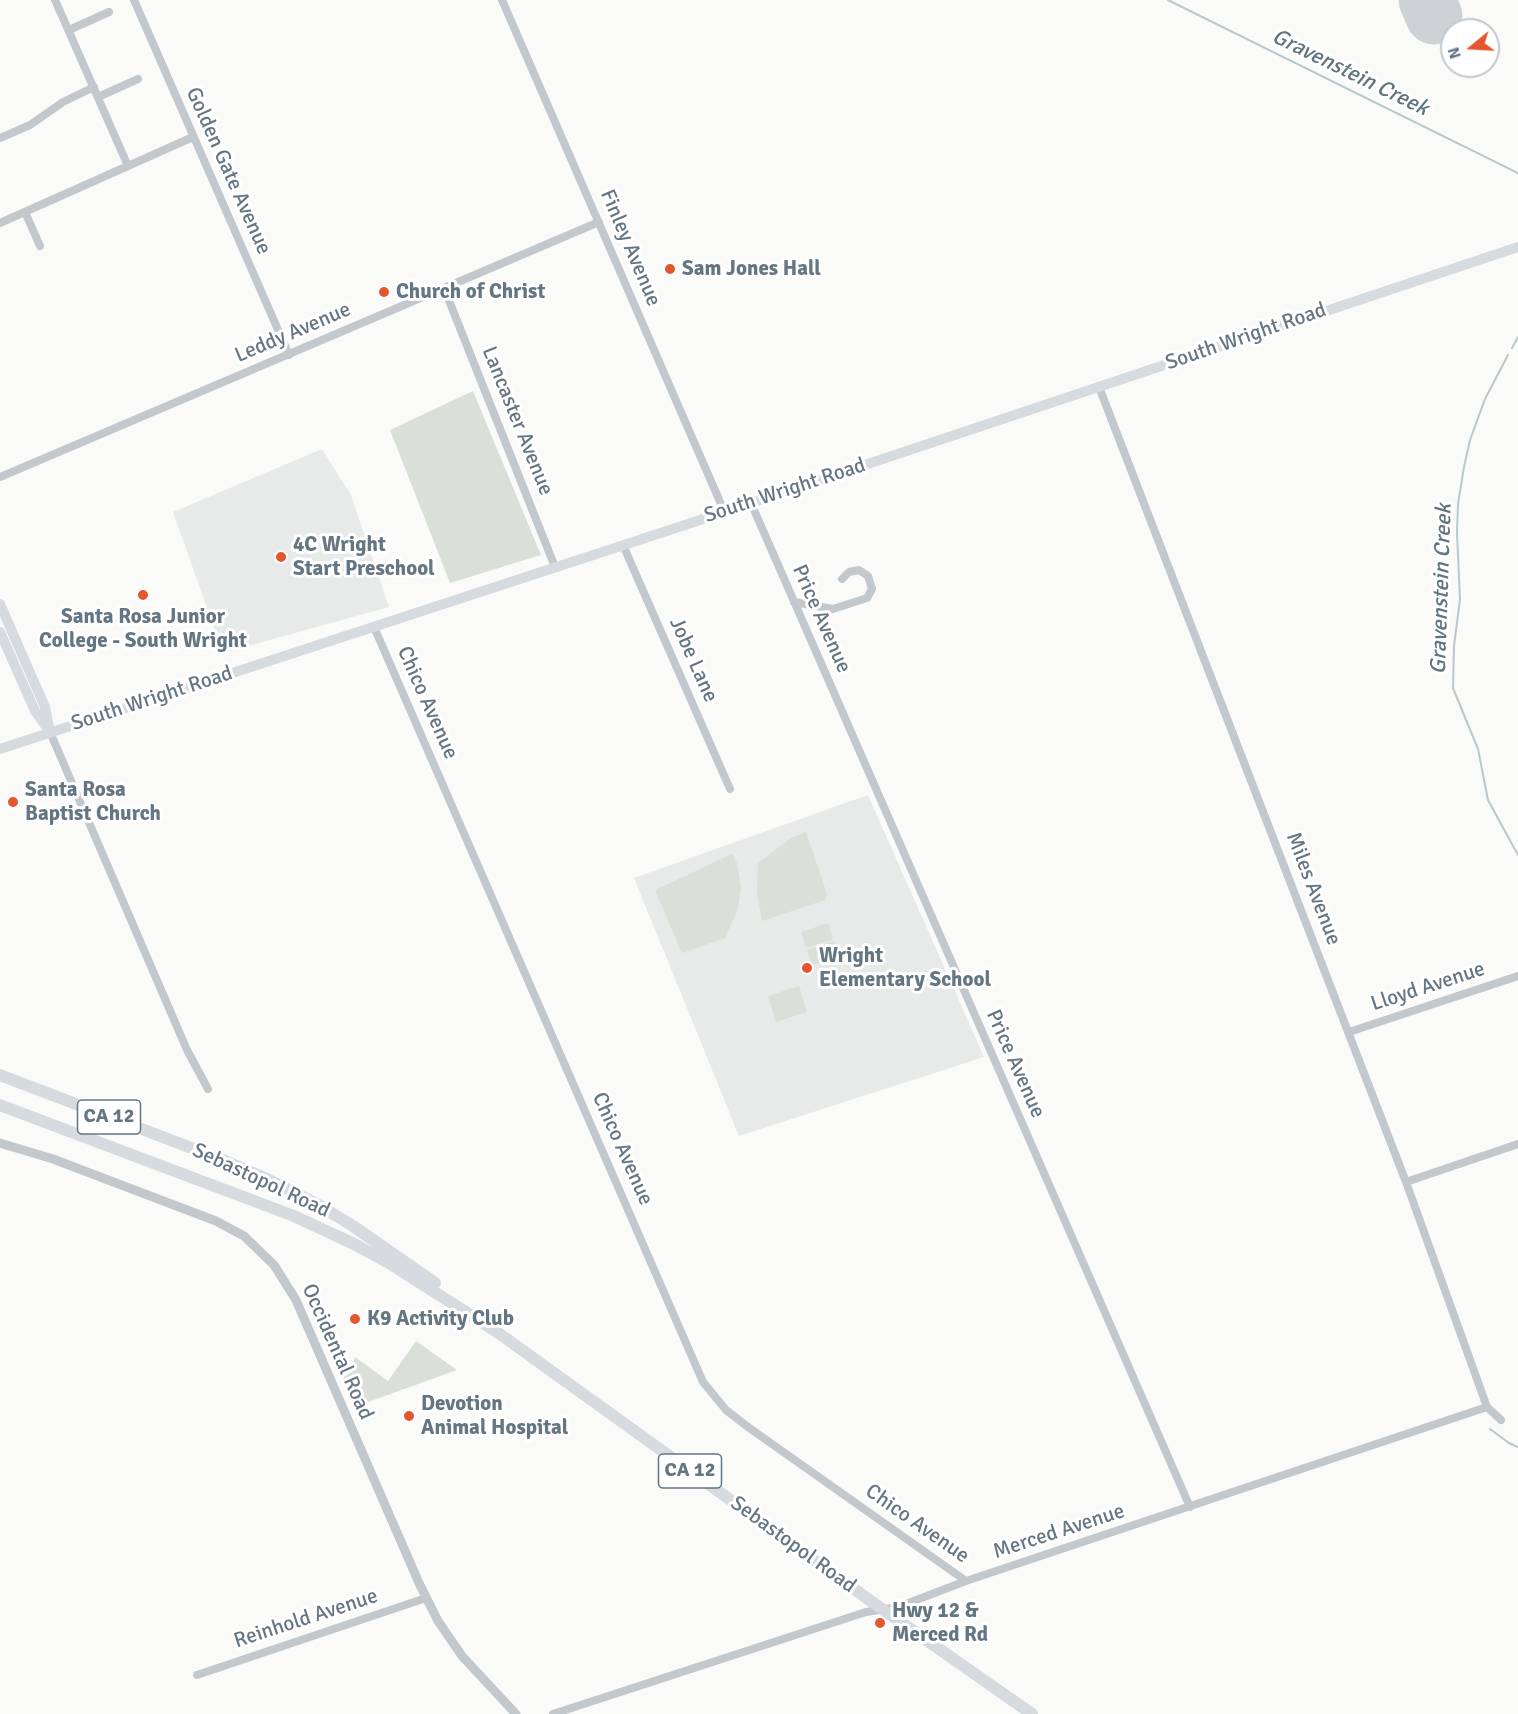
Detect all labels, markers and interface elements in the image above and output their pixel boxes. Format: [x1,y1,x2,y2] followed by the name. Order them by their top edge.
[1440,18,1500,78] north arrow
[1268,24,1432,122] water label: Gravenstein Creek
[1444,45,1466,61] text: N
[180,84,276,258] street label: Golden Gate Avenue
[594,186,666,310] street label: Finley Avenue
[682,256,821,282] place label: Sam Jones Hall
[663,262,677,276] marker: Sam Jones Hall
[396,279,545,305] place label: Church of Christ
[377,285,391,299] marker: Church of Christ
[231,297,355,369] street label: Leddy Avenue
[1162,298,1330,376] street label: South Wright Road
[476,343,558,499] street label: Lancaster Avenue
[701,453,869,529] street label: South Wright Road
[1426,503,1458,675] water label: Gravenstein Creek
[293,532,435,582] place label: 4C Wright Start Preschool
[274,550,288,564] marker: 4C Wright Start Preschool
[786,561,856,677] street label: Price Avenue
[136,588,150,602] marker: Santa Rosa Junior College - South Wright
[39,604,247,654] place label: Santa Rosa Junior College - South Wright
[663,614,723,706] street label: Jobe Lane
[391,643,463,763] street label: Chico Avenue
[68,661,236,737] street label: South Wright Road
[25,777,161,827] place label: Santa Rosa Baptist Church
[6,795,20,809] marker: Santa Rosa Baptist Church
[1280,829,1346,949] street label: Miles Avenue
[819,943,991,993] place label: Wright Elementary School
[1368,957,1488,1017] street label: Lloyd Avenue
[800,961,814,975] marker: Wright Elementary School
[980,1006,1050,1122] street label: Price Avenue
[586,1089,658,1209] street label: Chico Avenue
[78,1100,140,1134] road number: CA 12
[188,1138,334,1224] street label: Sebastopol Road
[296,1280,378,1424] street label: Occidental Road
[367,1306,514,1332] place label: K9 Activity Club
[348,1312,362,1326] marker: K9 Activity Club
[421,1391,568,1441] place label: Devotion Animal Hospital
[402,1409,416,1423] marker: Devotion Animal Hospital
[658,1454,722,1488] road number: CA 12
[860,1479,974,1569] street label: Chico Avenue
[725,1491,861,1599] street label: Sebastopol Road
[990,1499,1128,1565] street label: Merced Avenue
[231,1584,381,1654] street label: Reinhold Avenue
[892,1598,988,1648] place label: Hwy 12 & Merced Rd
[873,1616,887,1630] marker: Hwy 12 & Merced Rd

